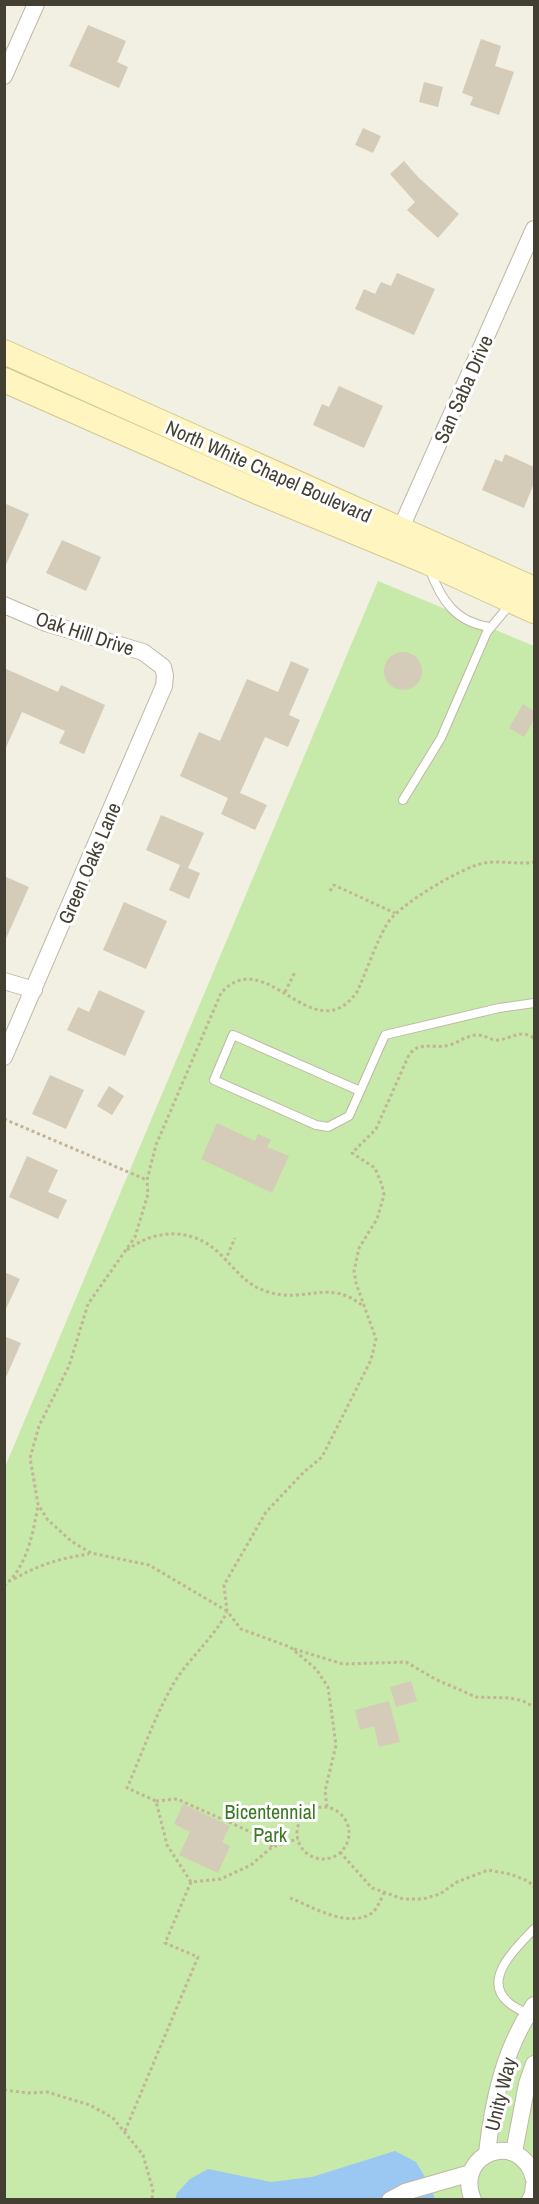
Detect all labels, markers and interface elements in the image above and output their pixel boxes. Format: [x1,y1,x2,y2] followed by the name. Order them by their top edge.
[427,331,499,447] street label: San Saba Drive
[162,413,376,529] street label: North White Chapel Boulevard
[32,604,138,662] street label: Oak Hill Drive
[51,798,127,928] street label: Green Oaks Lane
[224,1798,316,1848] park label: Bicentennial Park
[478,2054,522,2134] street label: Unity Way

